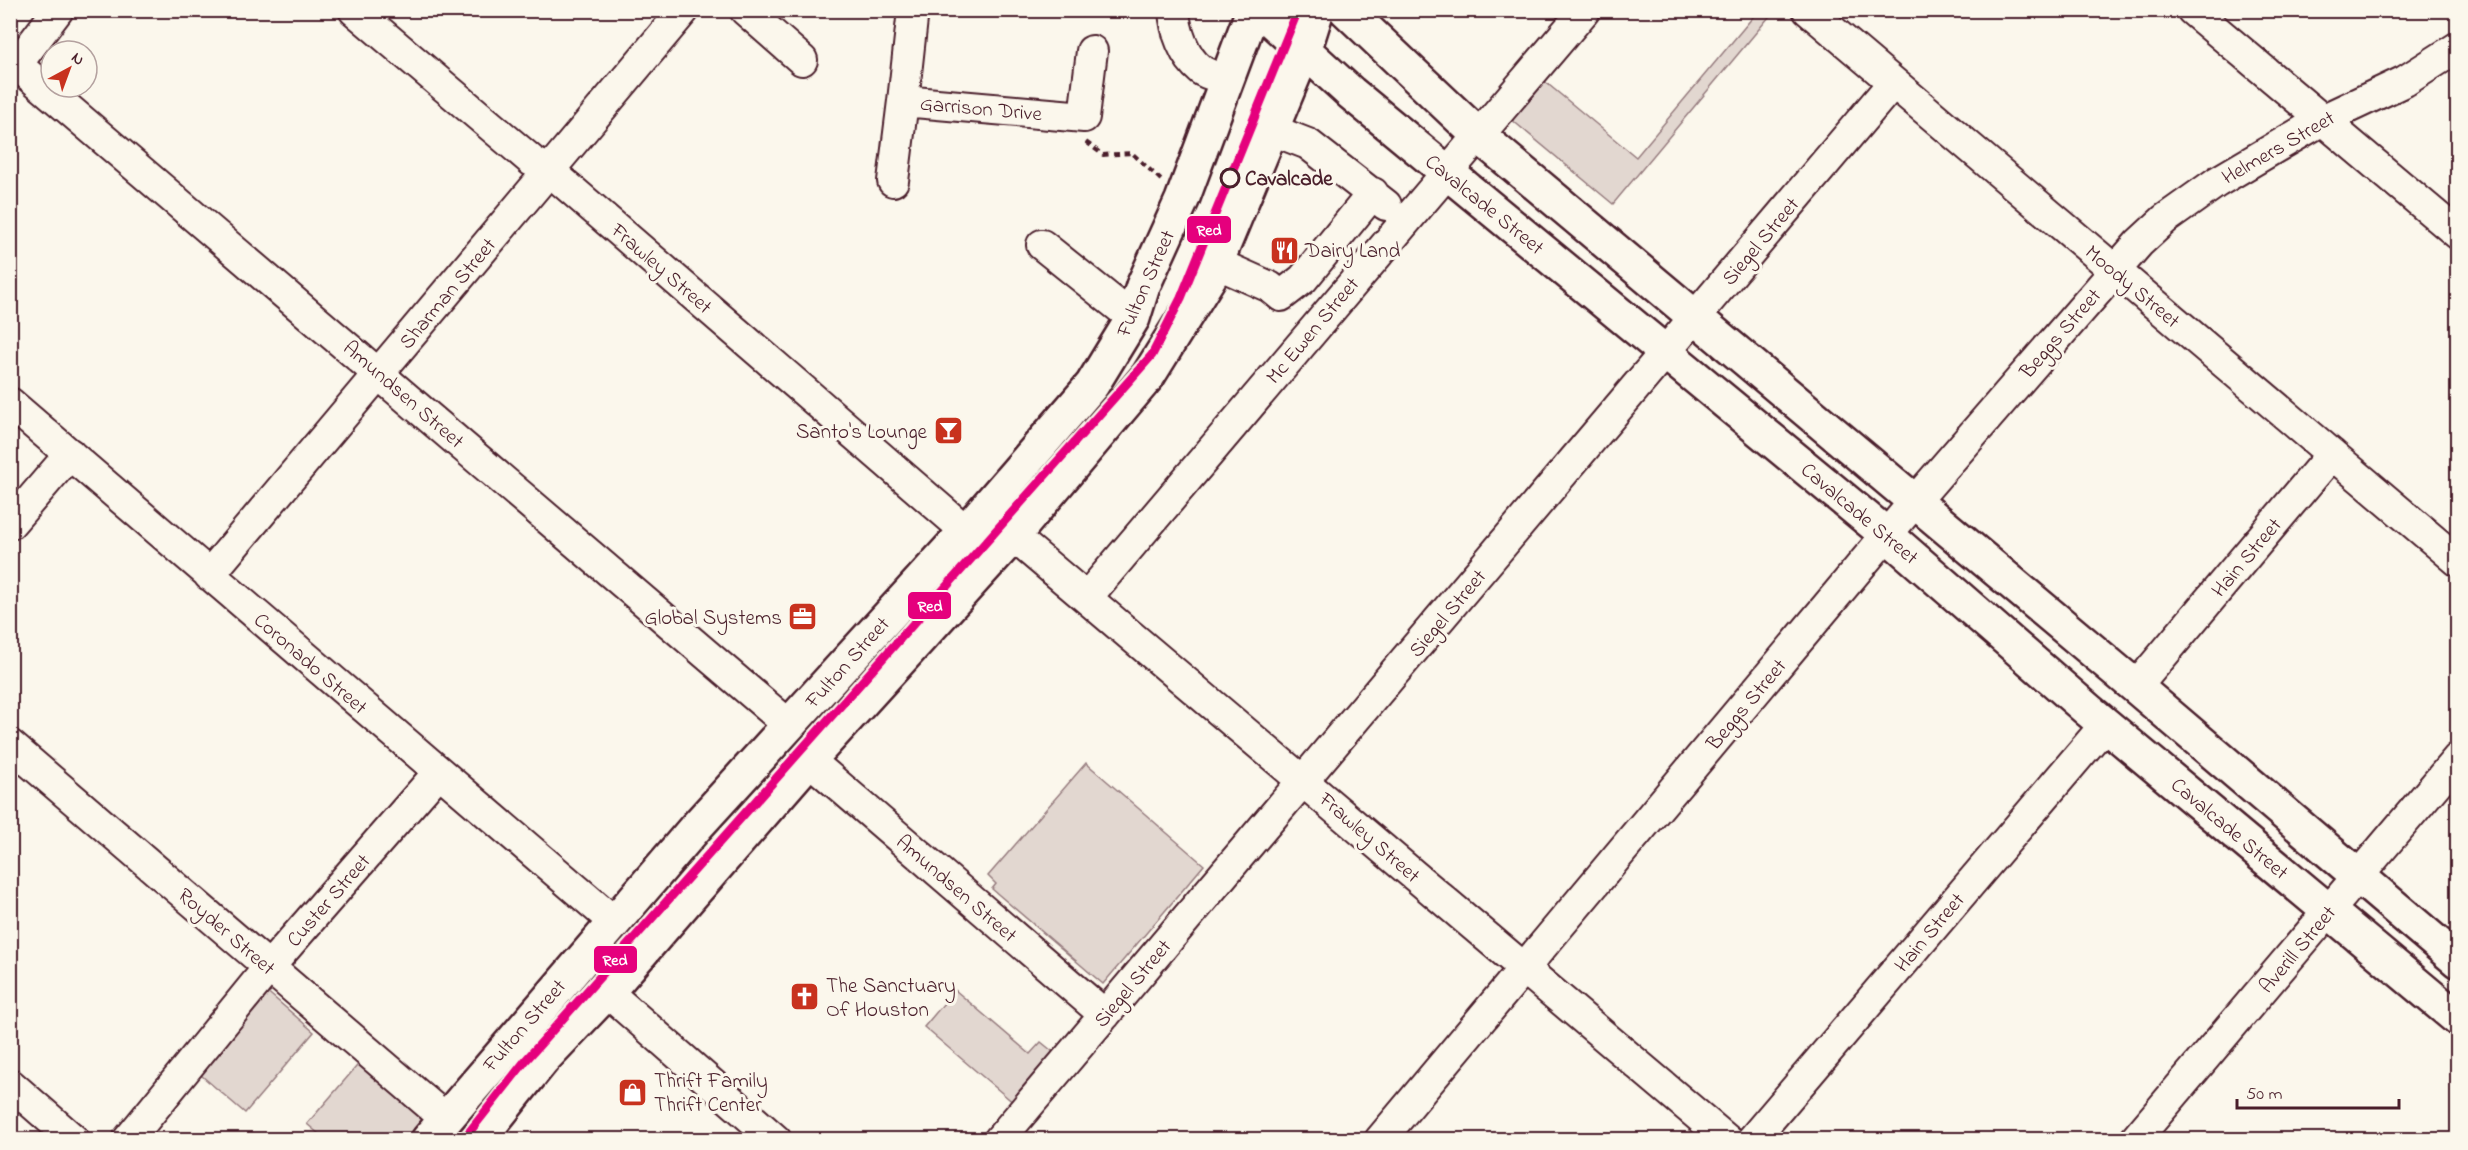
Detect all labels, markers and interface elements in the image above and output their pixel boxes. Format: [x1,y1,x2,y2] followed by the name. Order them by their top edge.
[39,39,99,99] north arrow
[66,47,90,72] text: N
[919,90,1044,130] street label: Garrison Drive
[2217,104,2341,193] street label: Helmers Street
[1418,148,1550,263] street label: Cavalcade Street
[1245,165,1333,195] place label: Cavalcade
[1220,168,1240,188] marker: Cavalcade
[1716,192,1809,294] street label: Siegel Street
[1186,215,1232,244] line badge: Red
[601,216,718,324] street label: Frawley Street
[1195,219,1222,243] text: Red
[1110,226,1184,343] street label: Fulton Street
[393,232,504,357] street label: Sharman Street
[1268,234,1300,266] restaurant icon: Dairy Land
[1304,237,1400,269] place label: Dairy Land
[2076,239,2186,338] street label: Moody Street
[1260,271,1367,391] street label: Mc Ewen Street
[2013,282,2111,388] street label: Beggs Street
[336,334,470,457] street label: Amundsen Street
[932,415,964,447] bar icon: Santo's Lounge
[796,418,928,450] place label: Santo's Lounge
[1793,456,1924,573] street label: Cavalcade Street
[2205,512,2290,605] street label: Hain Street
[1403,564,1496,666] street label: Siegel Street
[907,591,952,620] line badge: Red
[916,595,943,619] text: Red
[787,601,819,633] office icon: Global Systems
[645,604,782,636] place label: Global Systems
[246,606,373,723] street label: Coronado Street
[798,611,898,717] street label: Fulton Street
[1700,653,1796,760] street label: Beggs Street
[2163,771,2294,888] street label: Cavalcade Street
[1309,785,1426,893] street label: Frawley Street
[889,828,1023,951] street label: Amundsen Street
[280,848,379,955] street label: Custer Street
[169,882,281,985] street label: Royder Street
[1888,887,1973,980] street label: Hain Street
[2253,900,2344,1001] street label: Averill Street
[1088,934,1181,1036] street label: Siegel Street
[593,945,638,974] line badge: Red
[601,949,628,973] text: Red
[826,972,956,1026] place label: The Sanctuary Of Houston
[476,973,574,1080] street label: Fulton Street
[789,981,821,1013] church icon: The Sanctuary Of Houston
[654,1067,768,1121] place label: Thrift Family Thrift Center
[2237,1072,2399,1110] scale bar
[617,1076,649,1108] shop icon: Thrift Family Thrift Center
[2246,1082,2283,1108] text: 50 m

